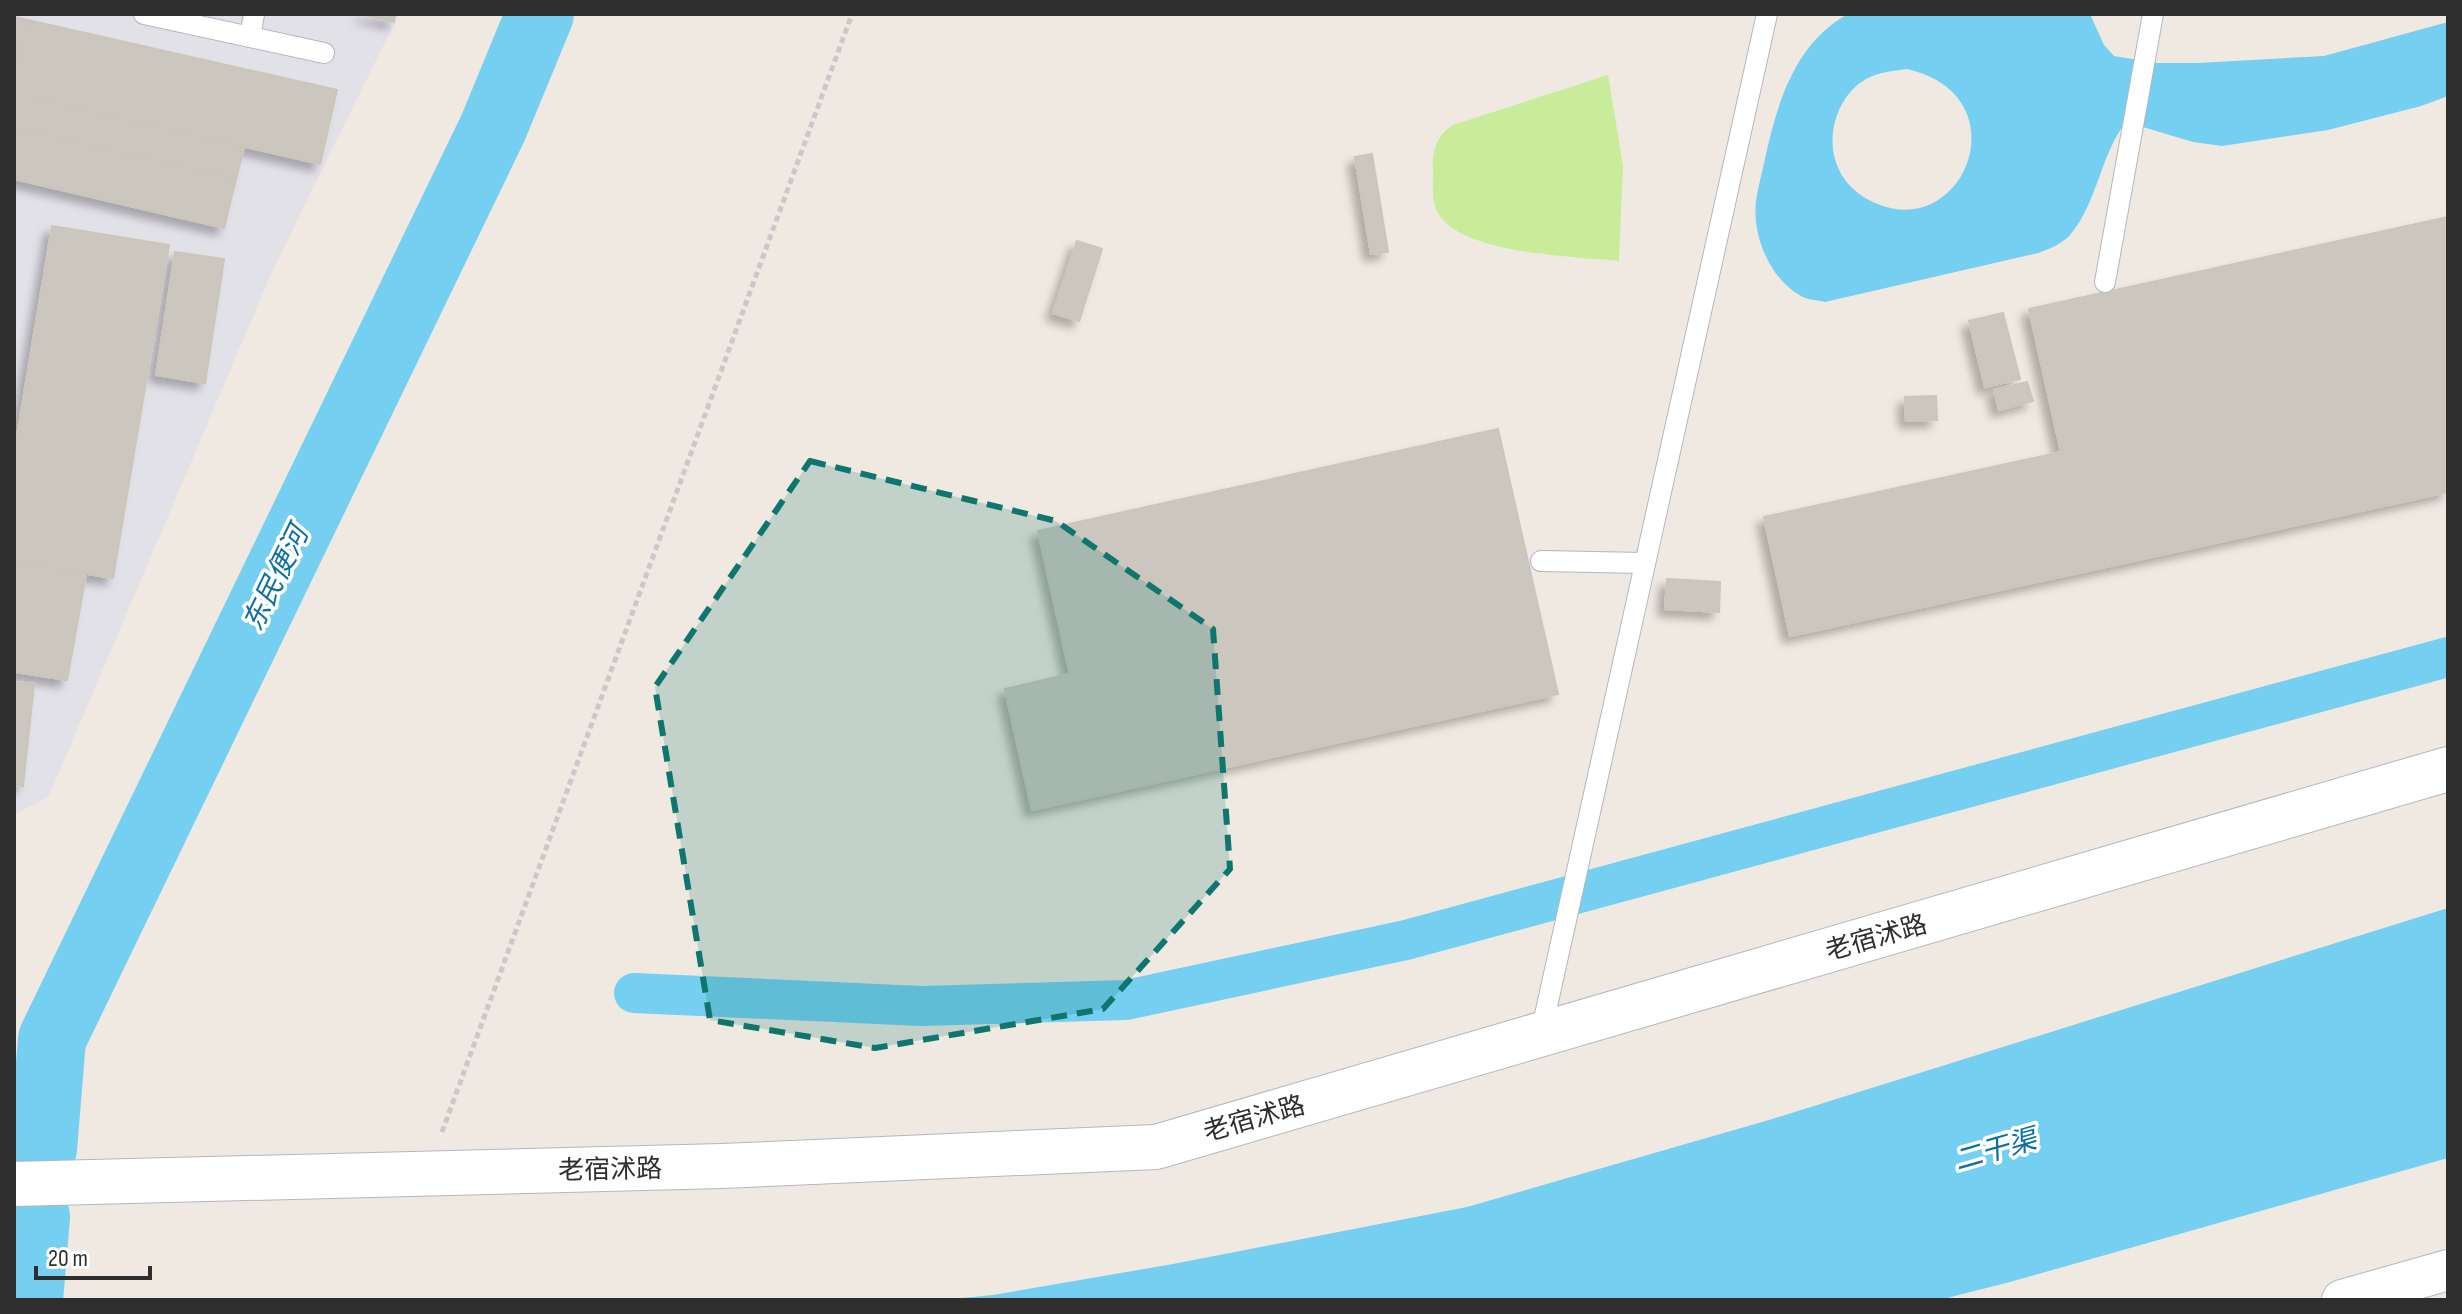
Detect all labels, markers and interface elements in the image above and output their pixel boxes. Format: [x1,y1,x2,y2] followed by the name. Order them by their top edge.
[237,517,318,636] water label: 东民便河
[1822,909,1931,968] street label: 老宿沭路
[1200,1090,1309,1149] street label: 老宿沭路
[1950,1122,2044,1178] water label: 二干渠
[558,1154,662,1187] street label: 老宿沭路
[36,1230,150,1280] scale bar
[48,1244,88,1273] text: 20 m

